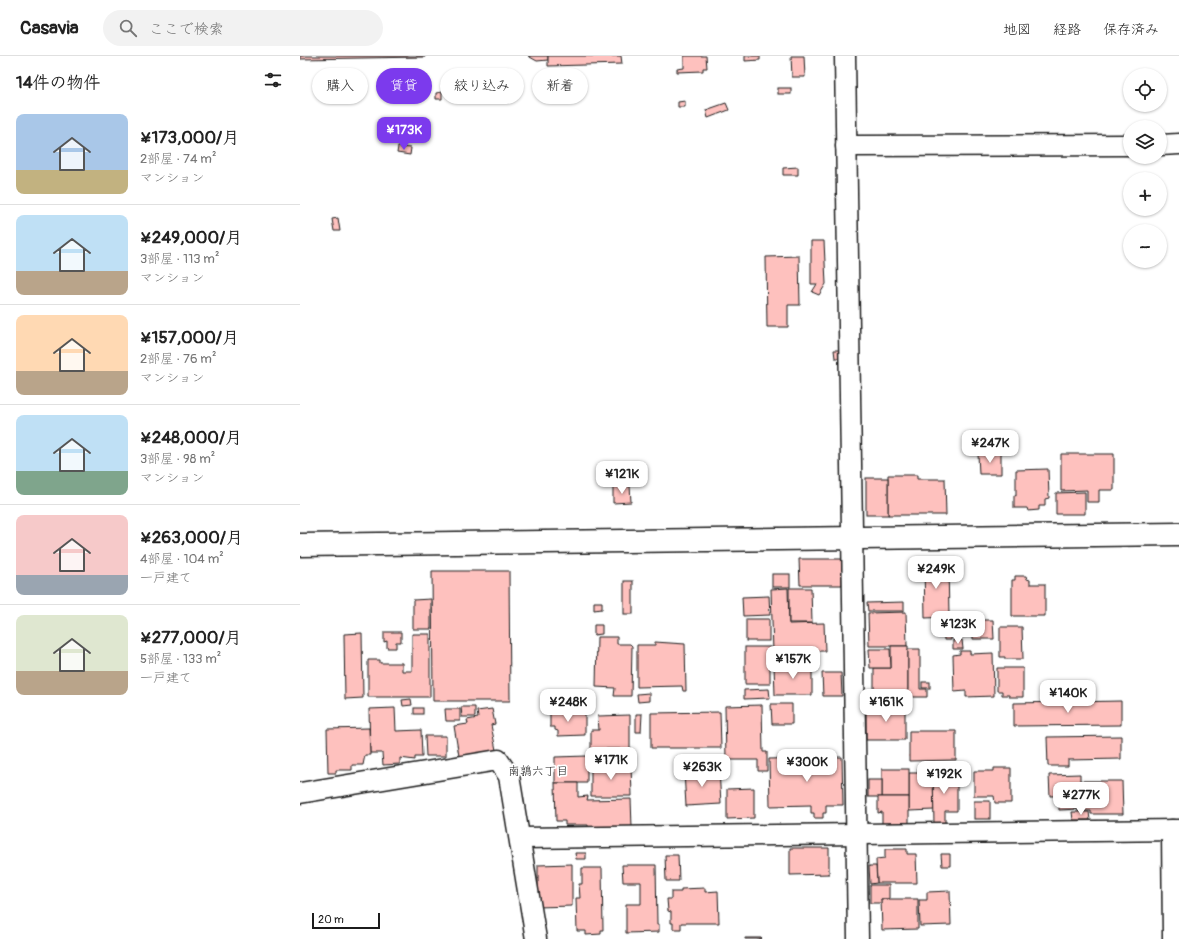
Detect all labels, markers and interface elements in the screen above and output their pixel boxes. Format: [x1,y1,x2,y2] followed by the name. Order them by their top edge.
[103,10,383,46] search box
[20,16,79,40] text: Casavia
[117,17,139,39] icon: search
[149,20,224,39] text: ここで検索
[1003,21,1031,38] text: 地図
[1053,21,1081,38] text: 経路
[1103,21,1159,38] text: 保存済み
[312,68,368,104] chip: 購入
[376,68,432,104] chip: 賃貸
[440,68,524,104] chip: 絞り込み
[532,68,588,104] chip: 新着
[1123,68,1167,268] map controls
[1123,68,1167,112] button: locate
[262,69,284,91] icon: filters
[16,72,101,93] text: 14件の物件
[376,117,432,151] pin: ¥173K
[1123,120,1167,164] button: layers
[386,122,422,138] text: ¥173K
[140,127,239,148] text: ¥173,000/月
[48,130,96,178] icon: home
[140,151,216,167] text: 2部屋 · 74 m²
[140,170,204,186] text: マンション
[1123,172,1167,216] button: +
[1123,224,1167,268] button: −
[140,227,242,248] text: ¥249,000/月
[48,231,96,279] icon: home
[140,251,219,267] text: 3部屋 · 113 m²
[140,270,204,286] text: マンション
[140,327,239,348] text: ¥157,000/月
[48,331,96,379] icon: home
[140,351,216,367] text: 2部屋 · 76 m²
[140,370,204,386] text: マンション
[140,427,242,448] text: ¥248,000/月
[962,430,1018,464] pin: ¥247K
[48,431,96,479] icon: home
[971,435,1009,451] text: ¥247K
[140,451,215,467] text: 3部屋 · 98 m²
[594,461,650,495] pin: ¥121K
[605,466,639,482] text: ¥121K
[140,470,204,486] text: マンション
[140,527,243,548] text: ¥263,000/月
[48,531,96,579] icon: home
[140,551,224,567] text: 4部屋 · 104 m²
[908,556,964,590] pin: ¥249K
[917,561,955,577] text: ¥249K
[140,570,192,586] text: 一戸建て
[930,611,986,645] pin: ¥123K
[940,616,976,632] text: ¥123K
[140,627,242,648] text: ¥277,000/月
[48,631,96,679] icon: home
[765,646,821,680] pin: ¥157K
[140,651,221,667] text: 5部屋 · 133 m²
[775,651,811,667] text: ¥157K
[140,670,192,686] text: 一戸建て
[1040,680,1096,714] pin: ¥140K
[1049,685,1087,701] text: ¥140K
[540,689,596,723] pin: ¥248K
[858,689,914,723] pin: ¥161K
[549,694,587,710] text: ¥248K
[869,694,903,710] text: ¥161K
[583,747,639,781] pin: ¥171K
[779,749,835,783] pin: ¥300K
[594,752,628,768] text: ¥171K
[674,754,730,788] pin: ¥263K
[786,754,828,770] text: ¥300K
[683,759,721,775] text: ¥263K
[916,761,972,795] pin: ¥192K
[508,764,568,779] district label: 南鶉六丁目
[926,766,962,782] text: ¥192K
[1053,782,1109,816] pin: ¥277K
[1062,787,1100,803] text: ¥277K
[312,911,380,930] scale bar
[318,913,344,926] text: 20 m

